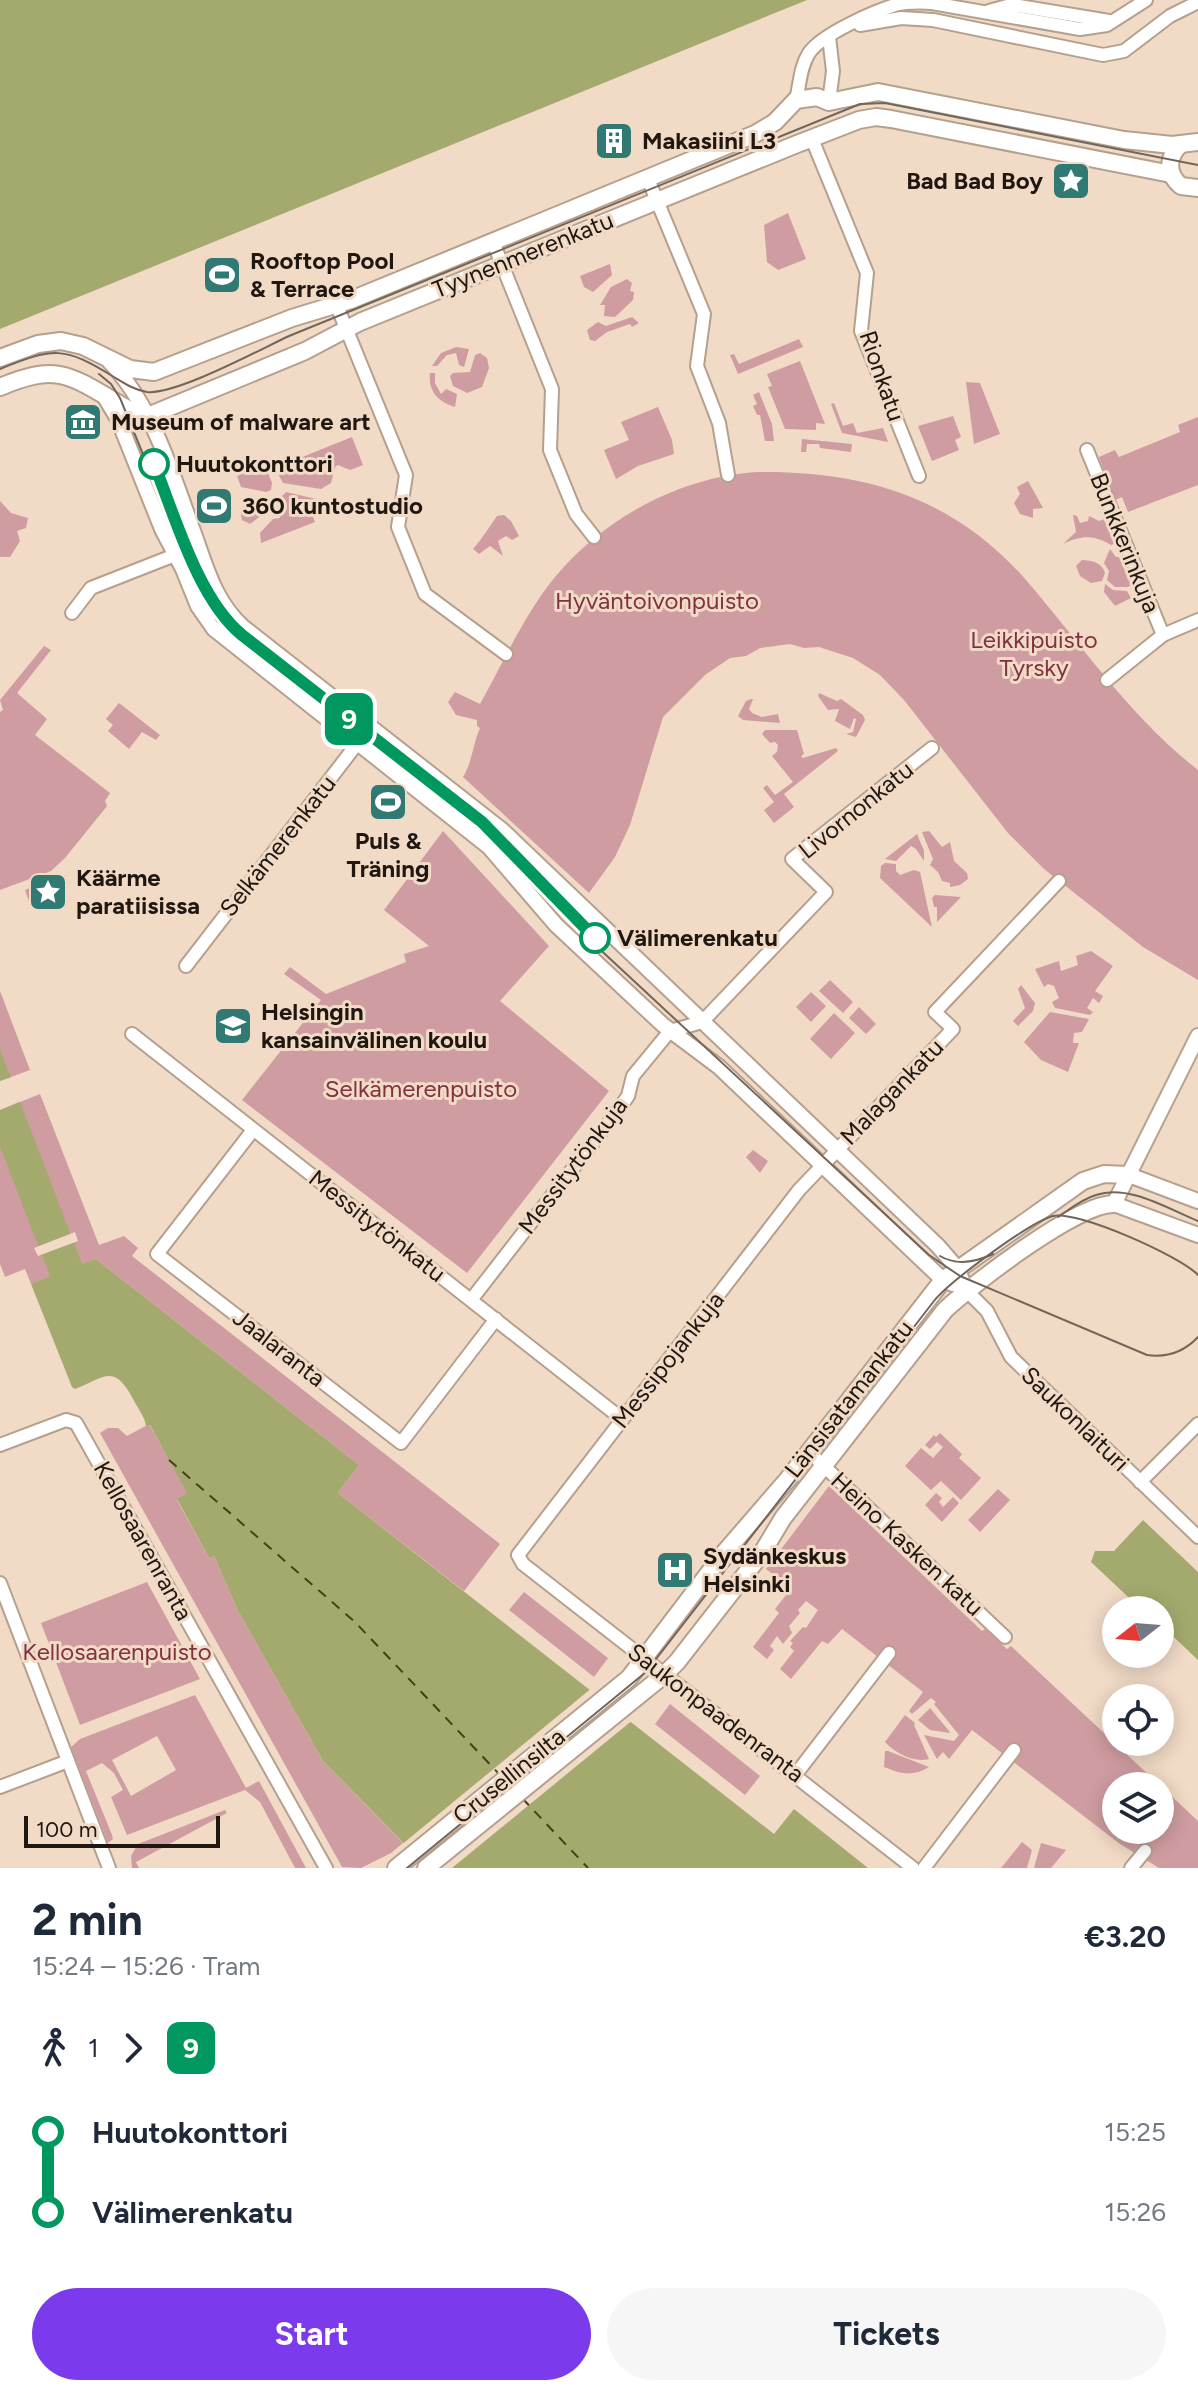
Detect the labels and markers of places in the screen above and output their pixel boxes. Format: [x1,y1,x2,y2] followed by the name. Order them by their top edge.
[593,120,635,162] building icon: Makasiini L3
[642,126,776,155] place label: Makasiini L3
[1050,160,1092,202] place icon: Bad Bad Boy
[906,166,1043,195] place label: Bad Bad Boy
[250,246,394,303] place label: Rooftop Pool & Terrace
[201,254,243,296] sports icon: Rooftop Pool & Terrace
[62,401,104,443] museum icon: Museum of malware art
[111,407,371,436] place label: Museum of malware art
[139,449,169,479] marker: Huutokonttori
[176,449,333,478] place label: Huutokonttori
[193,485,235,527] sports icon: 360 kuntostudio
[242,491,423,520] place label: 360 kuntostudio
[367,781,409,823] sports icon: Puls & Träning
[347,826,429,883] place label: Puls & Träning
[76,863,200,920] place label: Käärme paratiisissa
[27,871,69,913] place icon: Käärme paratiisissa
[580,923,610,953] marker: Välimerenkatu
[617,923,778,952] place label: Välimerenkatu
[261,997,487,1054] place label: Helsingin kansainvälinen koulu
[212,1005,254,1047] school or university icon: Helsingin kansainvälinen koulu
[703,1541,846,1598] place label: Sydänkeskus Helsinki
[654,1549,696,1591] hospital icon: Sydänkeskus Helsinki

